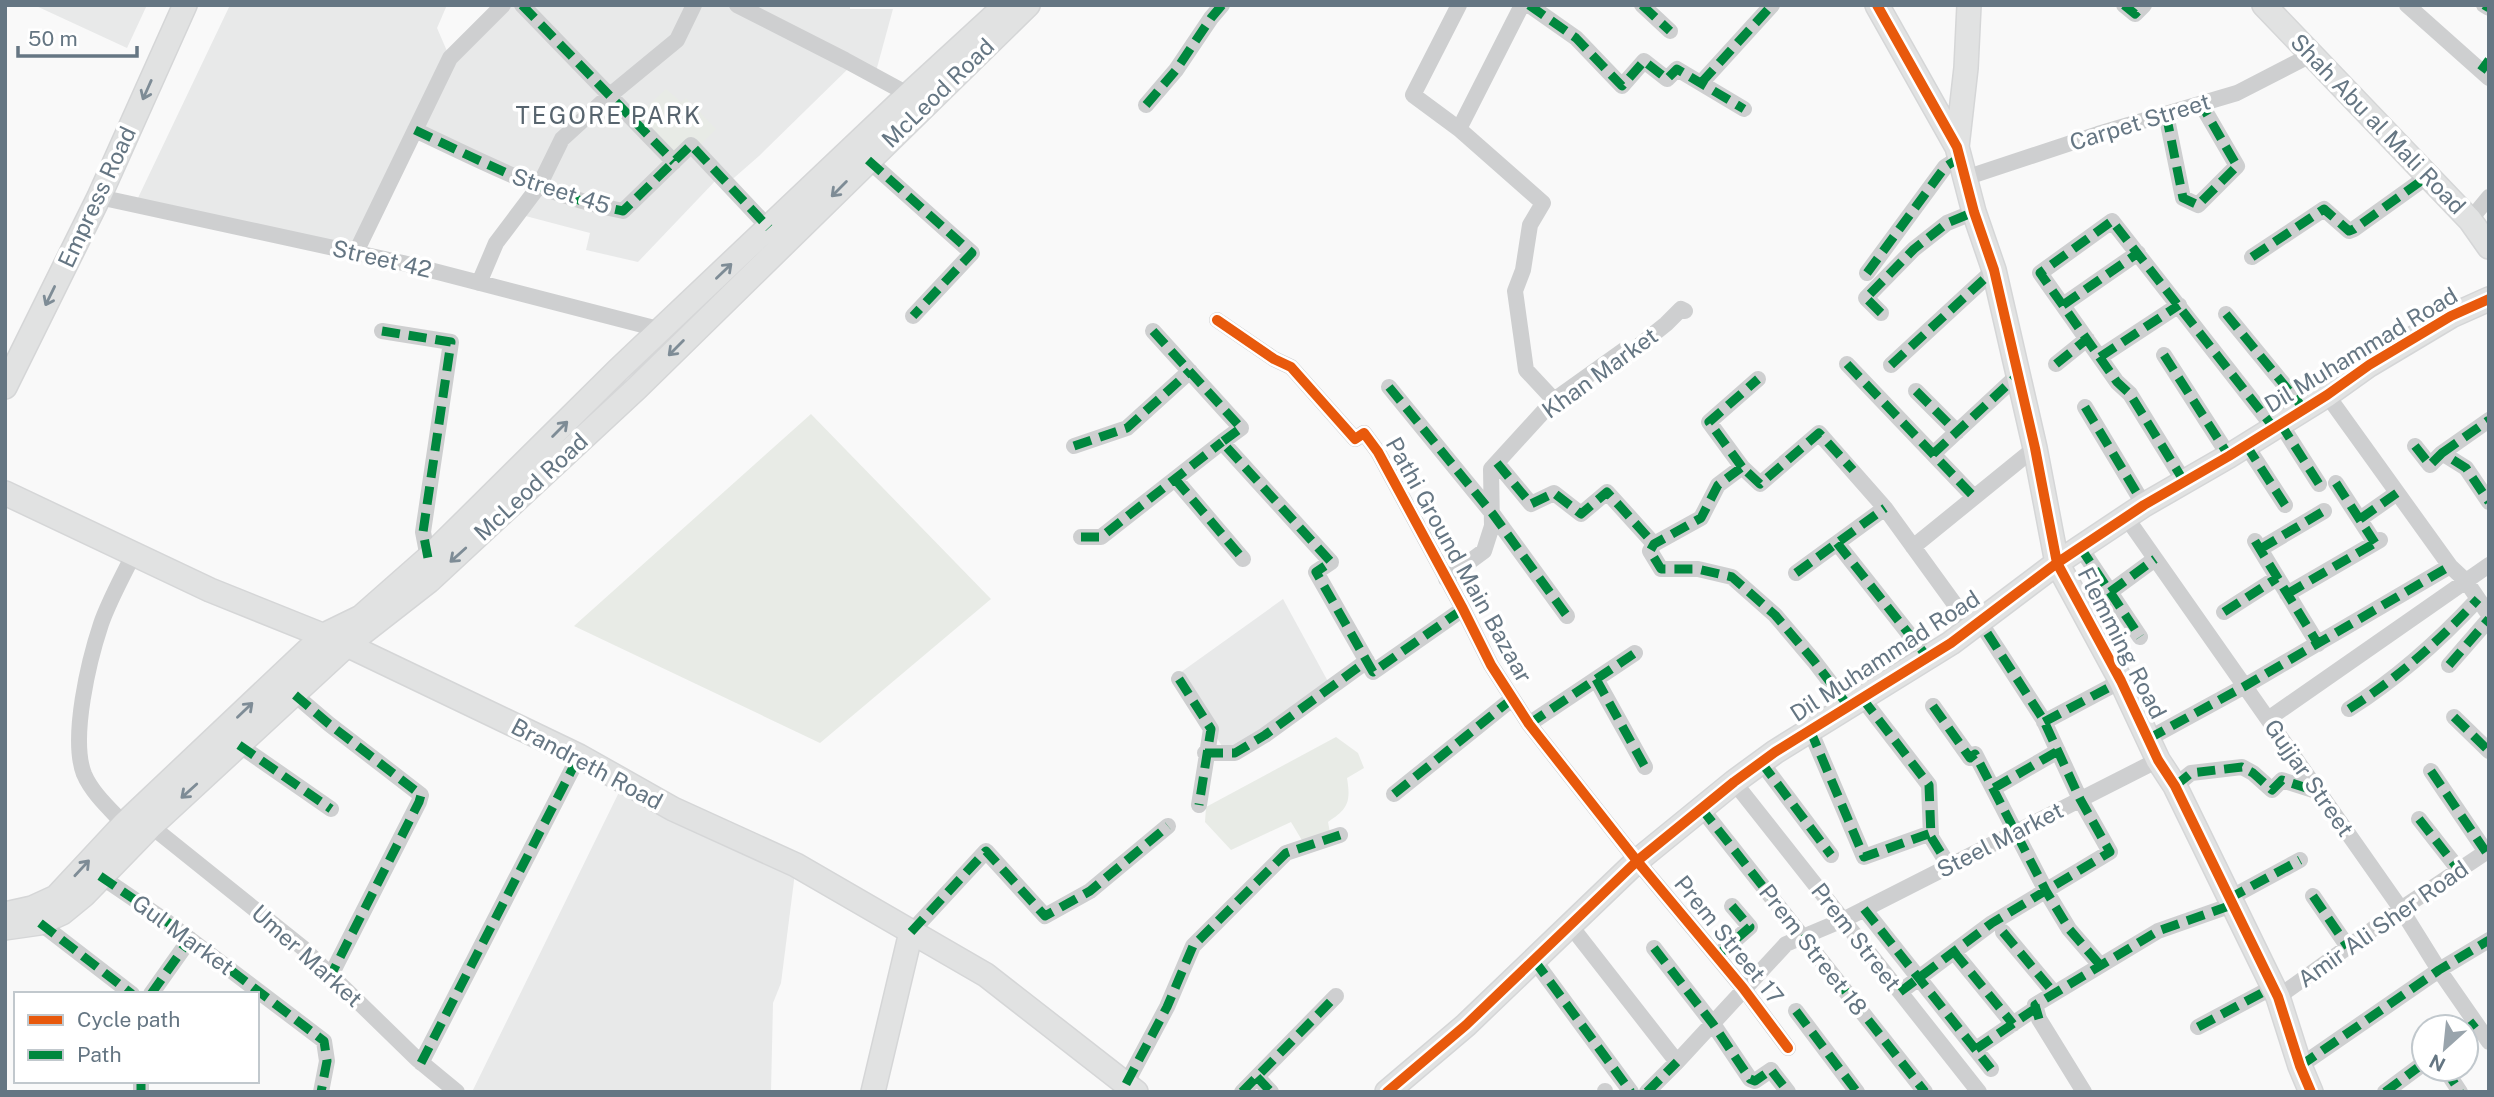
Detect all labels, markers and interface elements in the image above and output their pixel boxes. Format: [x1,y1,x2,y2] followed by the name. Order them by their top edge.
[18,14,136,58] scale bar
[28,26,78,51] text: 50 m
[2285,28,2471,219] street label: Shah Abu al Mali Road
[876,32,999,153] street label: McLeod Road
[140,79,153,100] one-way arrow
[2066,87,2213,156] street label: Carpet Street
[516,101,702,129] district label: TEGORE PARK
[52,122,141,272] street label: Empress Road
[509,162,614,219] street label: Street 45
[830,181,847,198] one-way arrow
[330,234,434,283] street label: Street 42
[715,263,732,280] one-way arrow
[2259,281,2462,418] street label: Dil Muhammad Road
[43,285,57,306] one-way arrow
[1537,322,1663,424] street label: Khan Market
[668,340,685,357] one-way arrow
[551,421,568,438] one-way arrow
[468,427,593,546] street label: McLeod Road
[1381,432,1538,687] street label: Pathi Ground Main Bazaar
[449,547,467,563] one-way arrow
[2073,563,2172,723] street label: Flemming Road
[1785,584,1985,727] street label: Dil Muhammad Road
[236,701,253,718] one-way arrow
[507,712,667,815] street label: Brandreth Road
[2259,714,2360,841] street label: Gujjar Street
[180,783,198,799] one-way arrow
[1932,796,2067,883] street label: Steel Market
[2292,855,2473,993] street label: Amir Ali Sher Road
[74,860,91,877] one-way arrow
[1669,870,1790,1010] street label: Prem Street 17
[1806,877,1907,996] street label: Prem Street
[1754,879,1873,1021] street label: Prem Street 18
[127,889,239,980] street label: Gul Market
[246,899,368,1012] street label: Umer Market
[14,992,259,1083] legend
[77,1007,180,1032] text: Cycle path
[2410,1013,2480,1083] north arrow
[77,1042,122,1067] text: Path
[2426,1050,2449,1076] text: N

